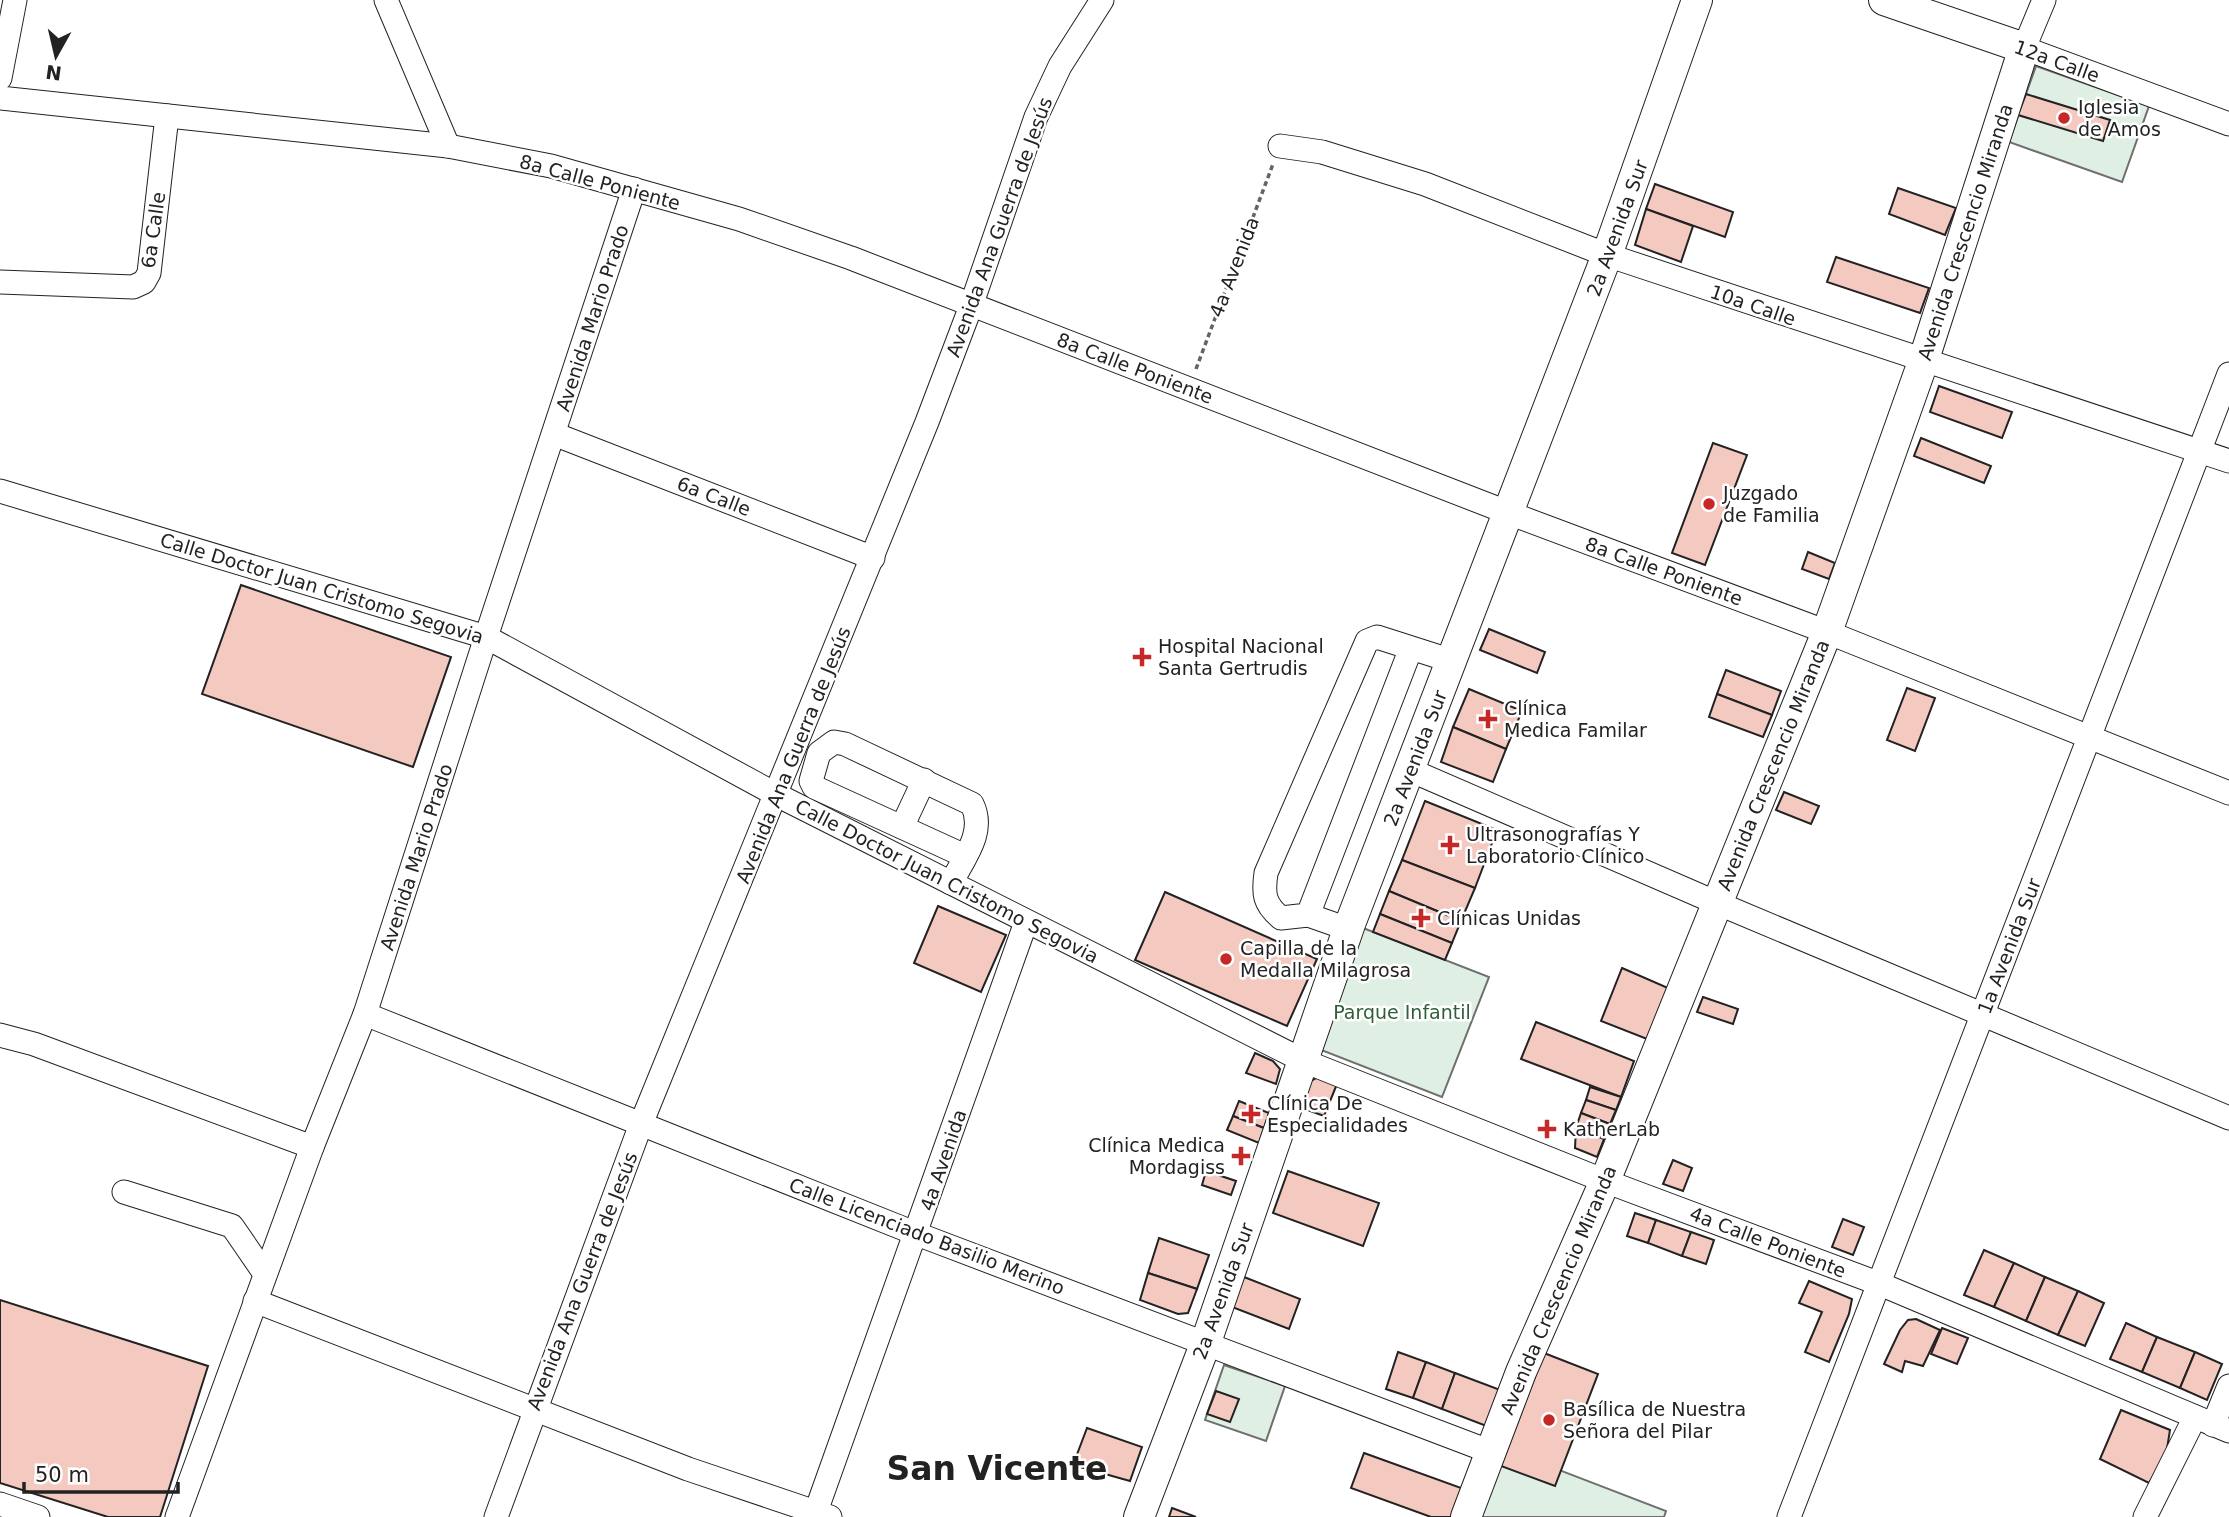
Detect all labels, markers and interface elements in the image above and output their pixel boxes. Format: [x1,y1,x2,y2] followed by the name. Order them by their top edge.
[21,21,91,91] north arrow
[2011,35,2103,87] street label: 12a Calle
[44,61,63,85] text: N
[942,94,1056,360] street label: Avenida Ana Guerra de Jesús
[2078,96,2161,140] place label: Iglesia de Amos
[1913,101,2017,363] street label: Avenida Crescencio Miranda
[2056,110,2072,126] marker: Iglesia de Amos
[517,150,683,214] street label: 8a Calle Poniente
[1582,157,1652,299] street label: 2a Avenida Sur
[137,190,169,270] street label: 6a Calle
[1205,214,1263,320] street label: 4a Avenida
[551,222,633,414] street label: Avenida Mario Prado
[1707,280,1799,330] street label: 10a Calle
[1054,328,1216,408] street label: 8a Calle Poniente
[674,472,754,520] street label: 6a Calle
[1722,482,1820,526] place label: Juzgado de Familia
[1701,496,1717,512] marker: Juzgado de Familia
[158,528,486,648] street label: Calle Doctor Juan Cristomo Segovia
[1582,532,1746,610] street label: 8a Calle Poniente
[731,623,855,887] street label: Avenida Ana Guerra de Jesús
[1158,635,1324,679] place label: Hospital Nacional Santa Gertrudis
[1712,636,1834,894] street label: Avenida Crescencio Miranda
[1132,647,1152,667] marker: Hospital Nacional Santa Gertrudis
[1379,687,1451,829] street label: 2a Avenida Sur
[1504,697,1647,741] place label: Clínica Medica Familar
[1478,709,1498,729] marker: Clínica Medica Familar
[375,761,457,953] street label: Avenida Mario Prado
[792,795,1102,967] street label: Calle Doctor Juan Cristomo Segovia
[1466,823,1644,867] place label: Ultrasonografías Y Laboratorio Clínico
[1440,835,1460,855] marker: Ultrasonografías Y Laboratorio Clínico
[1973,875,2045,1017] street label: 1a Avenida Sur
[1437,907,1581,929] place label: Clínicas Unidas
[1411,908,1431,928] marker: Clínicas Unidas
[1240,937,1411,981] place label: Capilla de la Medalla Milagrosa
[1218,951,1234,967] marker: Capilla de la Medalla Milagrosa
[1333,1001,1471,1023] park label: Parque Infantil
[1267,1092,1408,1136] place label: Clínica De Especialidades
[1241,1104,1261,1124] marker: Clínica De Especialidades
[915,1106,971,1214] street label: 4a Avenida
[1563,1118,1660,1140] place label: KatherLab
[1537,1119,1557,1139] marker: KatherLab
[1088,1134,1225,1178] place label: Clínica Medica Mordagiss
[1231,1146,1251,1166] marker: Clínica Medica Mordagiss
[522,1149,642,1413] street label: Avenida Ana Guerra de Jesús
[1495,1162,1621,1418] street label: Avenida Crescencio Miranda
[786,1173,1068,1299] street label: Calle Licenciado Basilio Merino
[1687,1202,1849,1282] street label: 4a Calle Poniente
[1188,1220,1258,1362] street label: 2a Avenida Sur
[1563,1398,1746,1442] place label: Basílica de Nuestra Señora del Pilar
[1541,1412,1557,1428] marker: Basílica de Nuestra Señora del Pilar
[887,1449,1107,1488] district label: San Vicente
[24,1450,178,1494] scale bar
[35,1463,89,1487] text: 50 m

